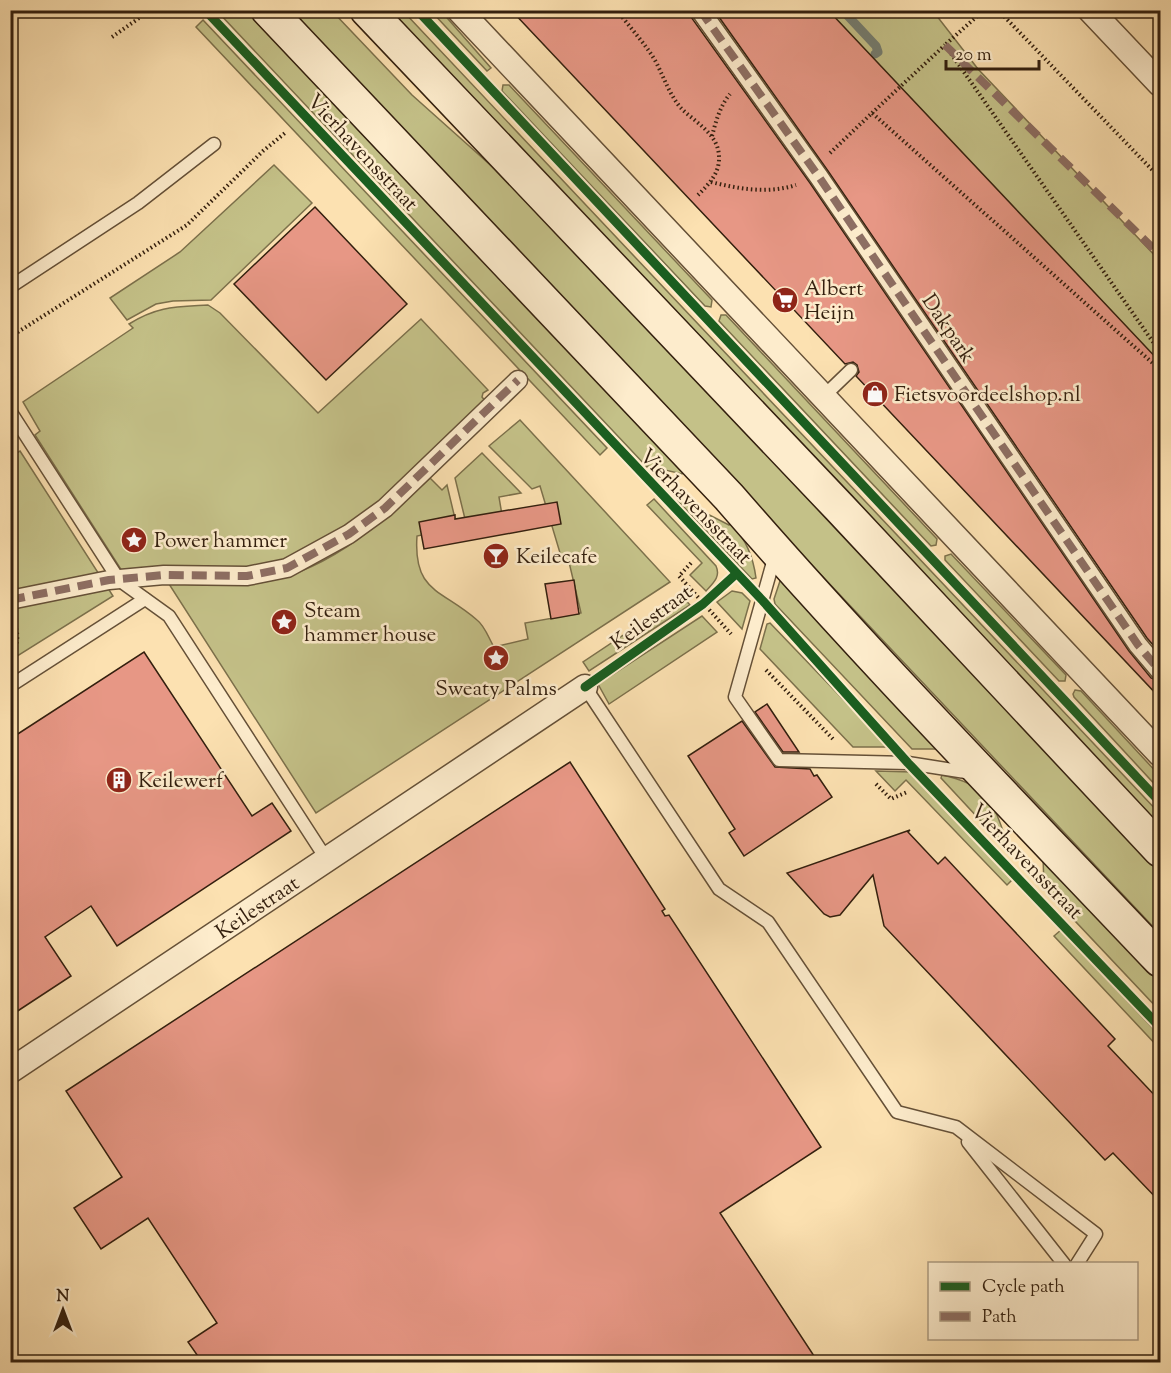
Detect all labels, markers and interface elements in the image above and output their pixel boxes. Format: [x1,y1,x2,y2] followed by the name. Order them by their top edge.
[946,33,1039,71] scale bar
[955,43,992,69] text: 20 m
[299,88,424,219] street label: Vierhavensstraat
[804,275,863,329] place label: Albert Heijn
[770,285,800,315] supermarket icon: Albert Heijn
[913,288,982,370] street label: Dakpark
[860,379,890,409] shop icon: Fietsvoordeelshop.nl
[894,381,1081,411] place label: Fietsvoordeelshop.nl
[631,443,758,572] street label: Vierhavensstraat
[119,525,149,555] place icon: Power hammer
[154,527,287,557] place label: Power hammer
[481,541,511,571] bar icon: Keilecafe
[516,543,597,573] place label: Keilecafe
[605,579,699,659] street label: Keilestraat
[304,597,436,651] place label: Steam hammer house
[269,607,299,637] place icon: Steam hammer house
[481,643,511,673] place icon: Sweaty Palms
[435,675,557,705] place label: Sweaty Palms
[104,765,134,795] building icon: Keilewerf
[138,767,225,797] place label: Keilewerf
[962,798,1089,927] street label: Vierhavensstraat
[210,870,306,948] street label: Keilestraat
[928,1262,1138,1340] legend
[982,1275,1065,1301] text: Cycle path
[33,1280,93,1340] north arrow
[57,1286,70,1309] text: N
[982,1305,1017,1331] text: Path

